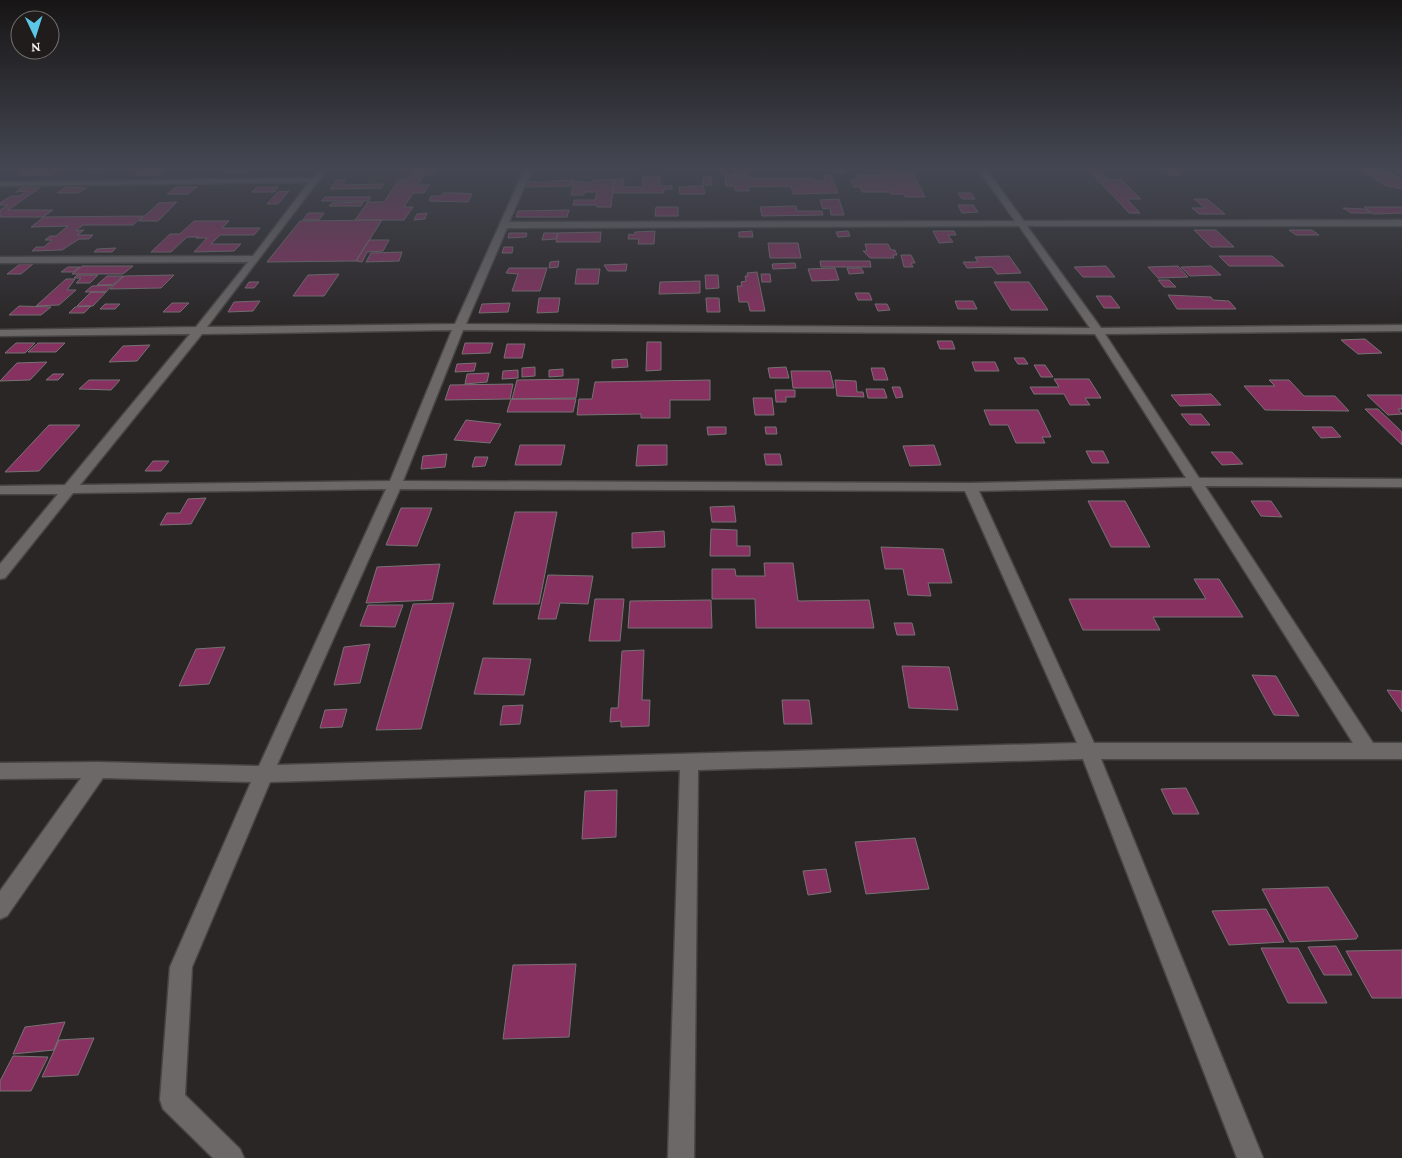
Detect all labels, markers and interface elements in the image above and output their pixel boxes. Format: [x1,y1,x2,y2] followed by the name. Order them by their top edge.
[10,10,60,60] north arrow
[30,40,41,56] text: N

